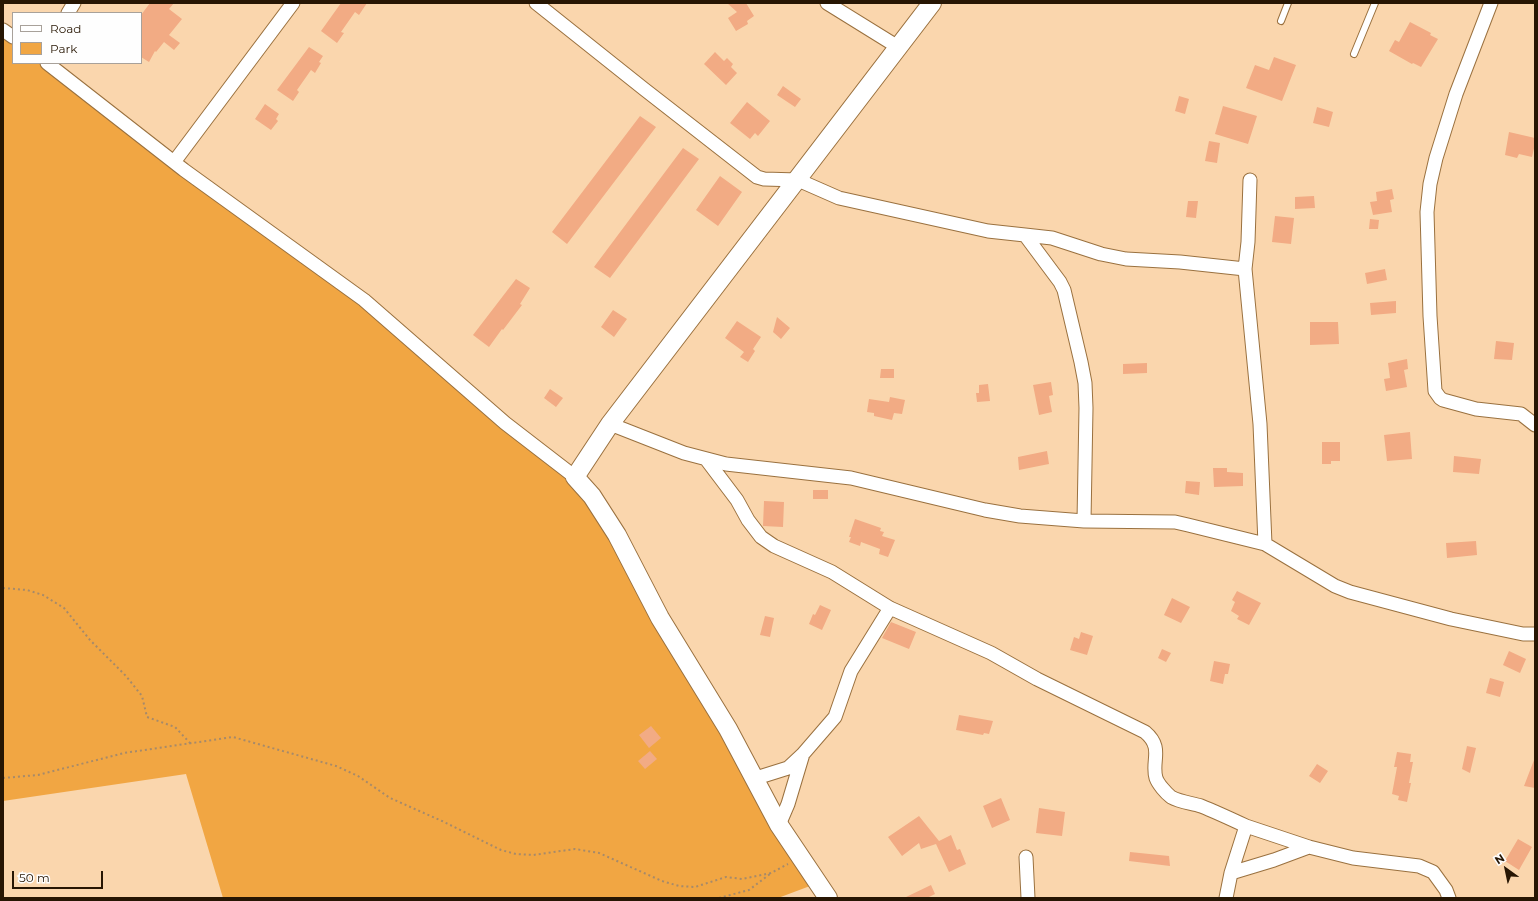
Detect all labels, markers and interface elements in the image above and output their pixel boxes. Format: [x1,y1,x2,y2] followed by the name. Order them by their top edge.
[12,12,142,64] legend
[50,21,81,36] text: Road
[50,41,77,56] text: Park
[1486,849,1526,889] north arrow
[1492,851,1507,867] text: N
[14,863,105,889] scale bar
[19,870,50,885] text: 50 m

